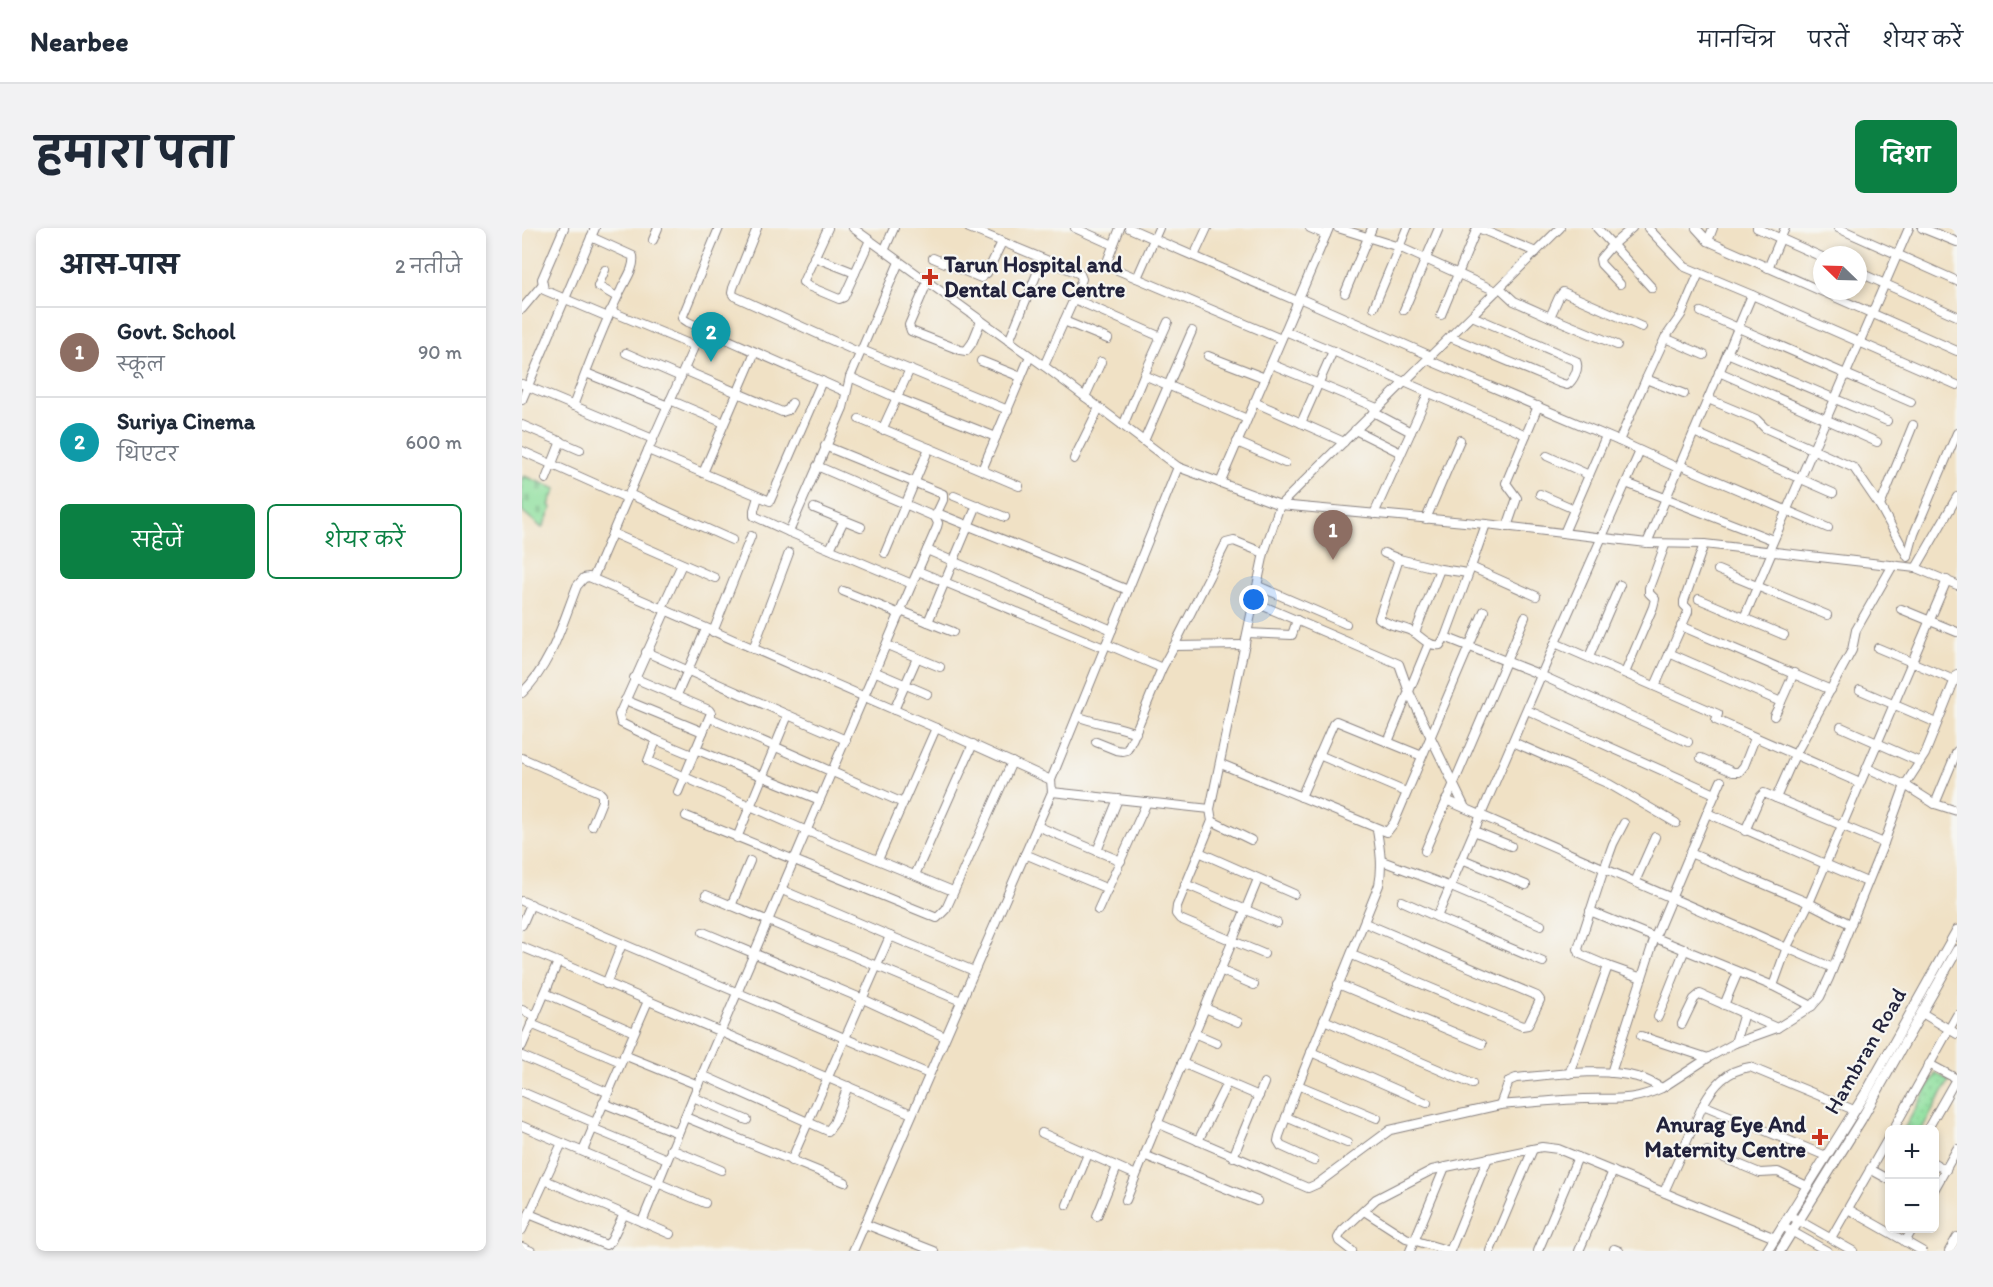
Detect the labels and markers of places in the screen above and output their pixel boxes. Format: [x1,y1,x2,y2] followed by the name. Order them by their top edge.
[943,251,1126,303] place label: Tarun Hospital and Dental Care Centre
[921,268,939,286] marker: Tarun Hospital and Dental Care Centre
[692,312,730,362] pin: 2
[1314,510,1352,560] pin: 1
[1645,1111,1807,1163] place label: Anurag Eye And Maternity Centre
[1811,1128,1829,1146] marker: Anurag Eye And Maternity Centre

